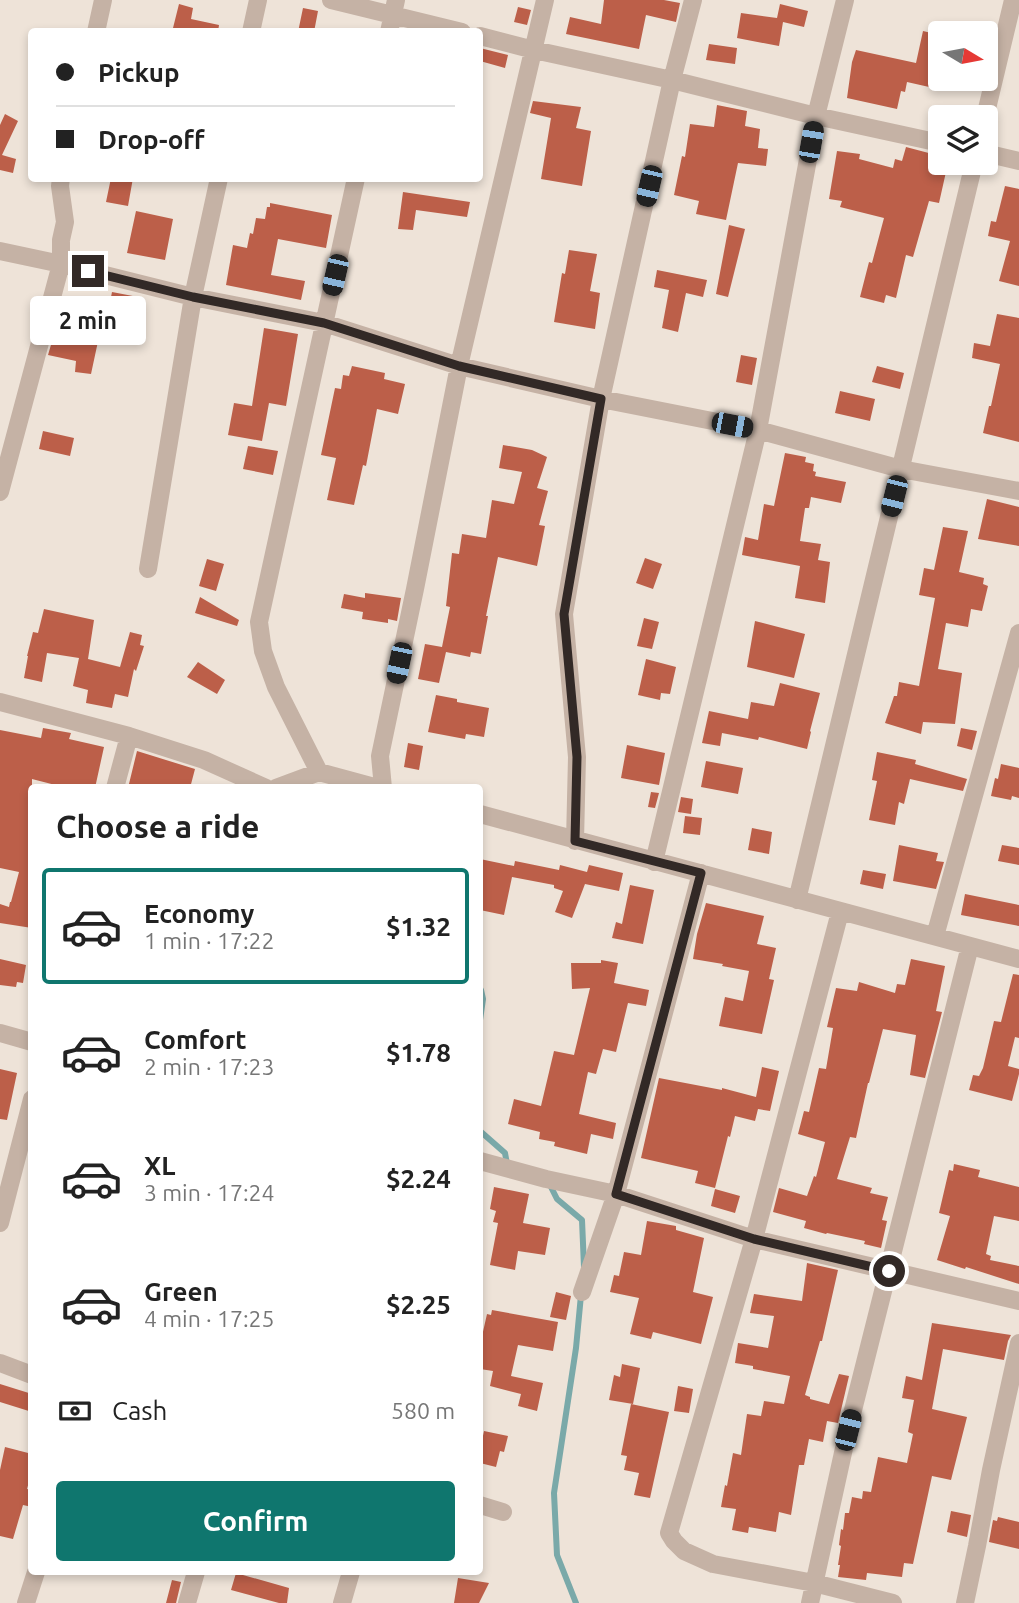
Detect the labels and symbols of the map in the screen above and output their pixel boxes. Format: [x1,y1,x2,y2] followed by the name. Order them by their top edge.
[928,21,998,91] north arrow
[798,119,825,165] car
[635,163,664,209] car
[321,252,350,298] car
[72,255,104,287] route end
[30,296,146,344] callout: 2 min
[710,411,755,439] car
[879,473,910,519] car
[385,640,414,686] car
[873,1255,905,1287] route start
[833,1407,864,1453] car

